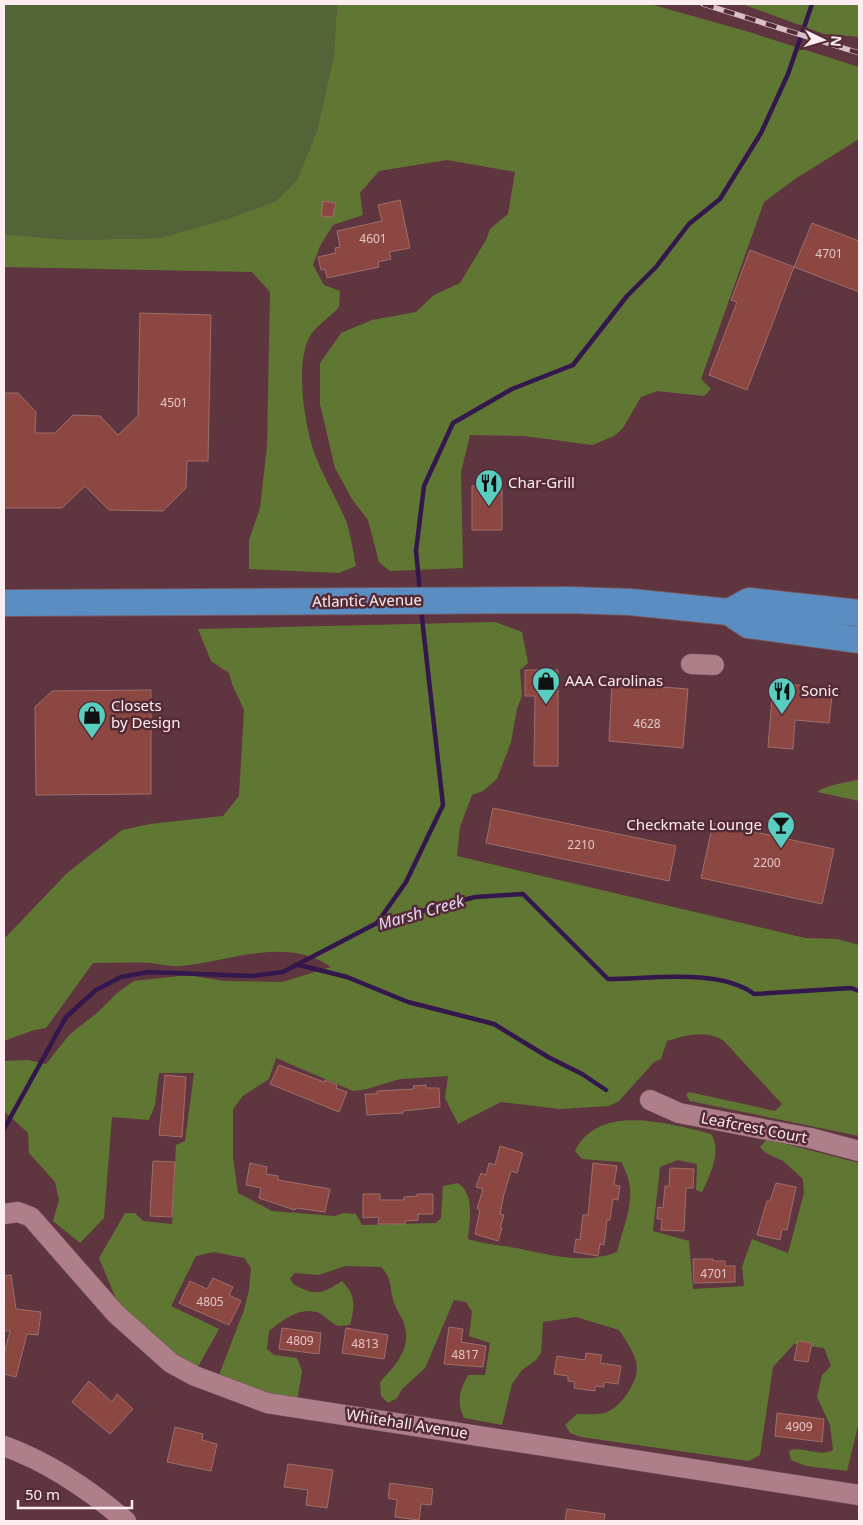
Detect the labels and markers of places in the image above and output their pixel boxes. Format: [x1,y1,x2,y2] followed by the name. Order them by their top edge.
[474,468,504,507] restaurant icon: Char-Grill
[508,472,575,492] place label: Char-Grill
[531,666,561,705] shop icon: AAA Carolinas
[565,670,663,690] place label: AAA Carolinas
[767,676,797,715] restaurant icon: Sonic
[801,680,839,700] place label: Sonic
[111,695,180,732] place label: Closets by Design
[77,700,107,739] shop icon: Closets by Design
[766,810,796,849] bar icon: Checkmate Lounge
[626,814,762,834] place label: Checkmate Lounge

